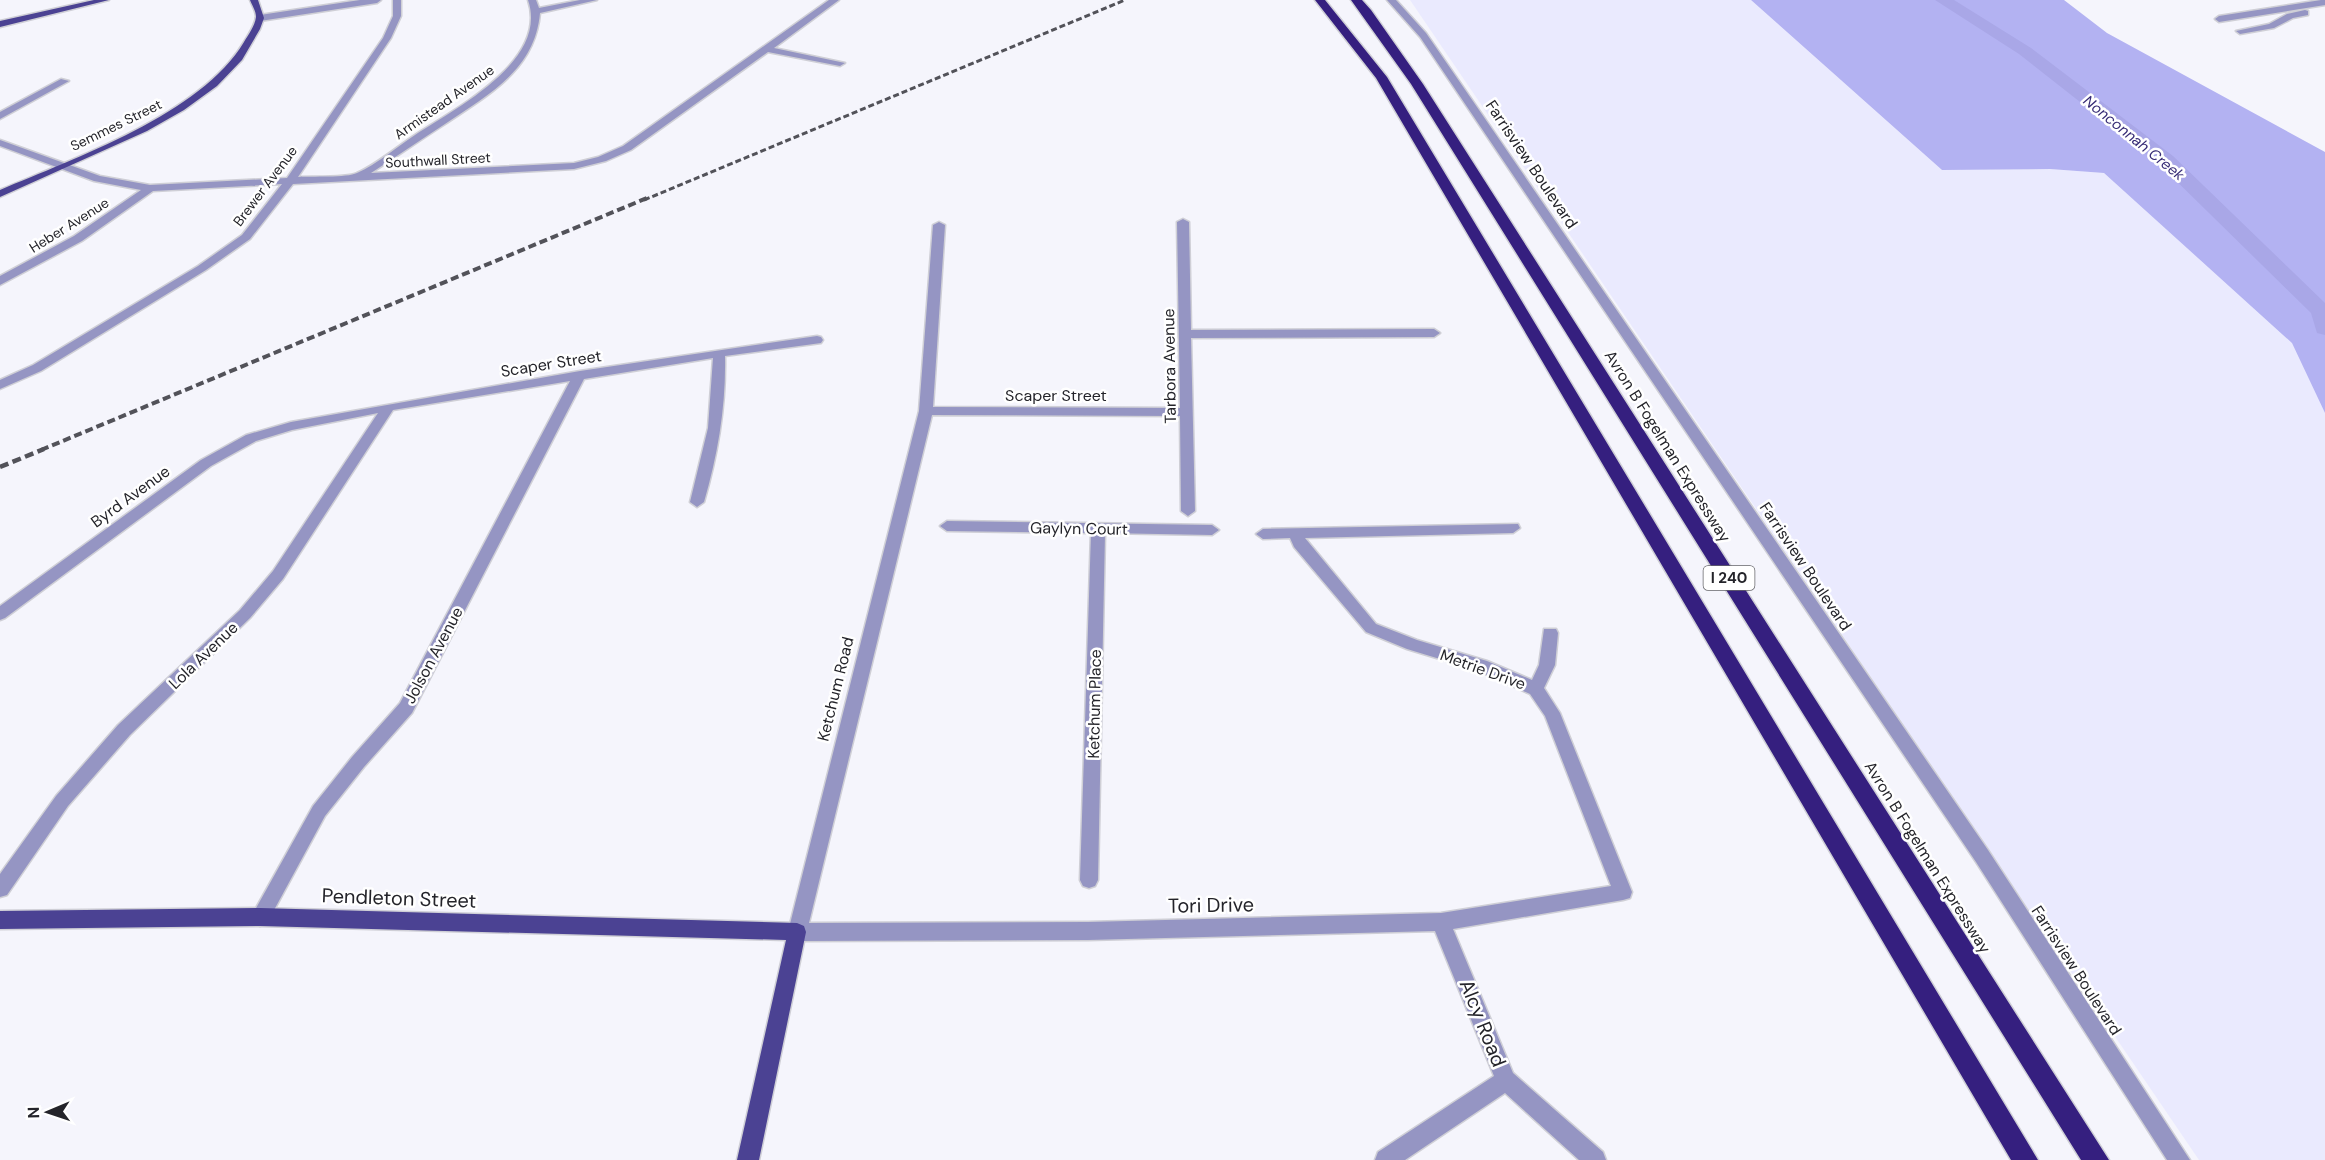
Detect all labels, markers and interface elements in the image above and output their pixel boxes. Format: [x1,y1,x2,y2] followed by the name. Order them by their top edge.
[391,61,498,143] street label: Armistead Avenue
[2079,91,2189,185] water label: Nonconnah Creek
[67,95,165,155] street label: Semmes Street
[1481,96,1582,233] street label: Farrisview Boulevard
[229,142,301,230] street label: Brewer Avenue
[385,148,491,172] street label: Southwall Street
[26,193,112,257] street label: Heber Avenue
[1158,308,1181,424] street label: Tarbora Avenue
[499,345,603,382] street label: Scaper Street
[1600,346,1735,546] street label: Avron B Fogelman Expressway
[1005,385,1107,406] street label: Scaper Street
[87,461,174,532] street label: Byrd Avenue
[1755,498,1856,635] street label: Farrisview Boulevard
[1030,517,1128,540] street label: Gaylyn Court
[1704,566,1754,590] road number: I 240
[399,603,468,707] street label: Jolson Avenue
[164,617,242,694] street label: Lola Avenue
[812,635,859,744] street label: Ketchum Road
[1437,644,1528,695] street label: Metrie Drive
[1083,649,1106,759] street label: Ketchum Place
[1860,757,1995,957] street label: Avron B Fogelman Expressway
[321,882,477,914] street label: Pendleton Street
[1168,891,1254,919] street label: Tori Drive
[2027,901,2126,1039] street label: Farrisview Boulevard
[1454,975,1512,1071] street label: Alcy Road
[18,1082,78,1142] north arrow
[23,1106,44,1119] text: N

